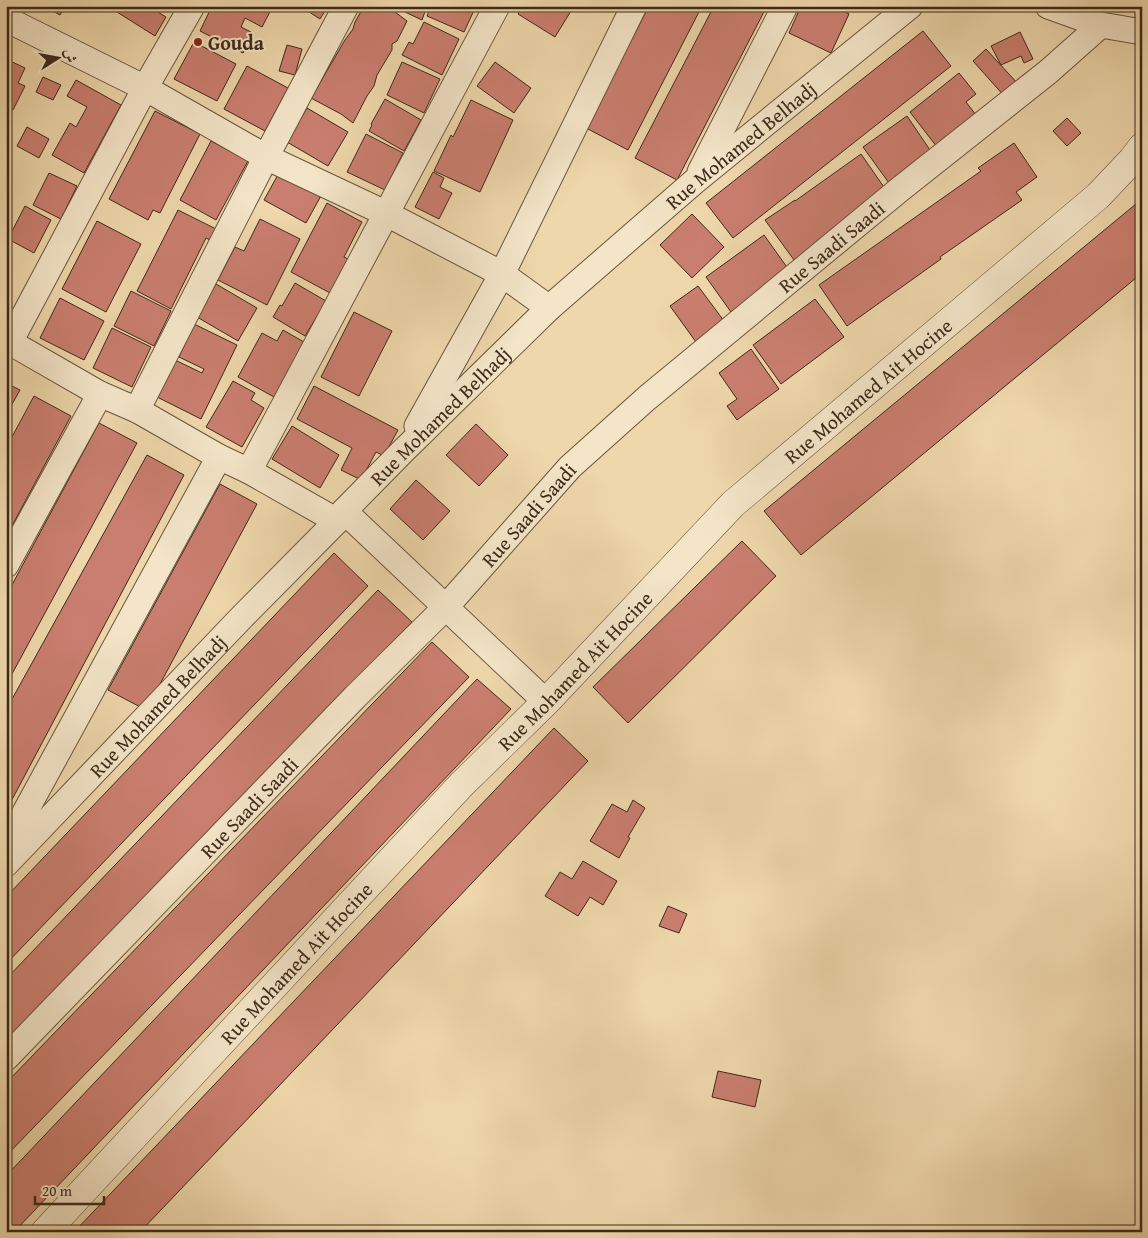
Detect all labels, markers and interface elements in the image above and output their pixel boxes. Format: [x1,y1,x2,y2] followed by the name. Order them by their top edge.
[208,28,265,57] place label: Gouda
[32,32,82,82] north arrow
[192,36,204,48] marker: Gouda
[60,47,82,64] text: ش
[659,74,822,215] street label: Rue Mohamed Belhadj
[771,193,891,299] street label: Rue Saadi Saadi
[777,311,958,470] street label: Rue Mohamed Ait Hocine
[363,339,516,492] street label: Rue Mohamed Belhadj
[474,456,583,573] street label: Rue Saadi Saadi
[490,584,659,757] street label: Rue Mohamed Ait Hocine
[82,628,233,783] street label: Rue Mohamed Belhadj
[193,750,305,864] street label: Rue Saadi Saadi
[213,875,379,1050] street label: Rue Mohamed Ait Hocine
[35,1173,104,1205] scale bar
[42,1180,73,1201] text: 20 m

